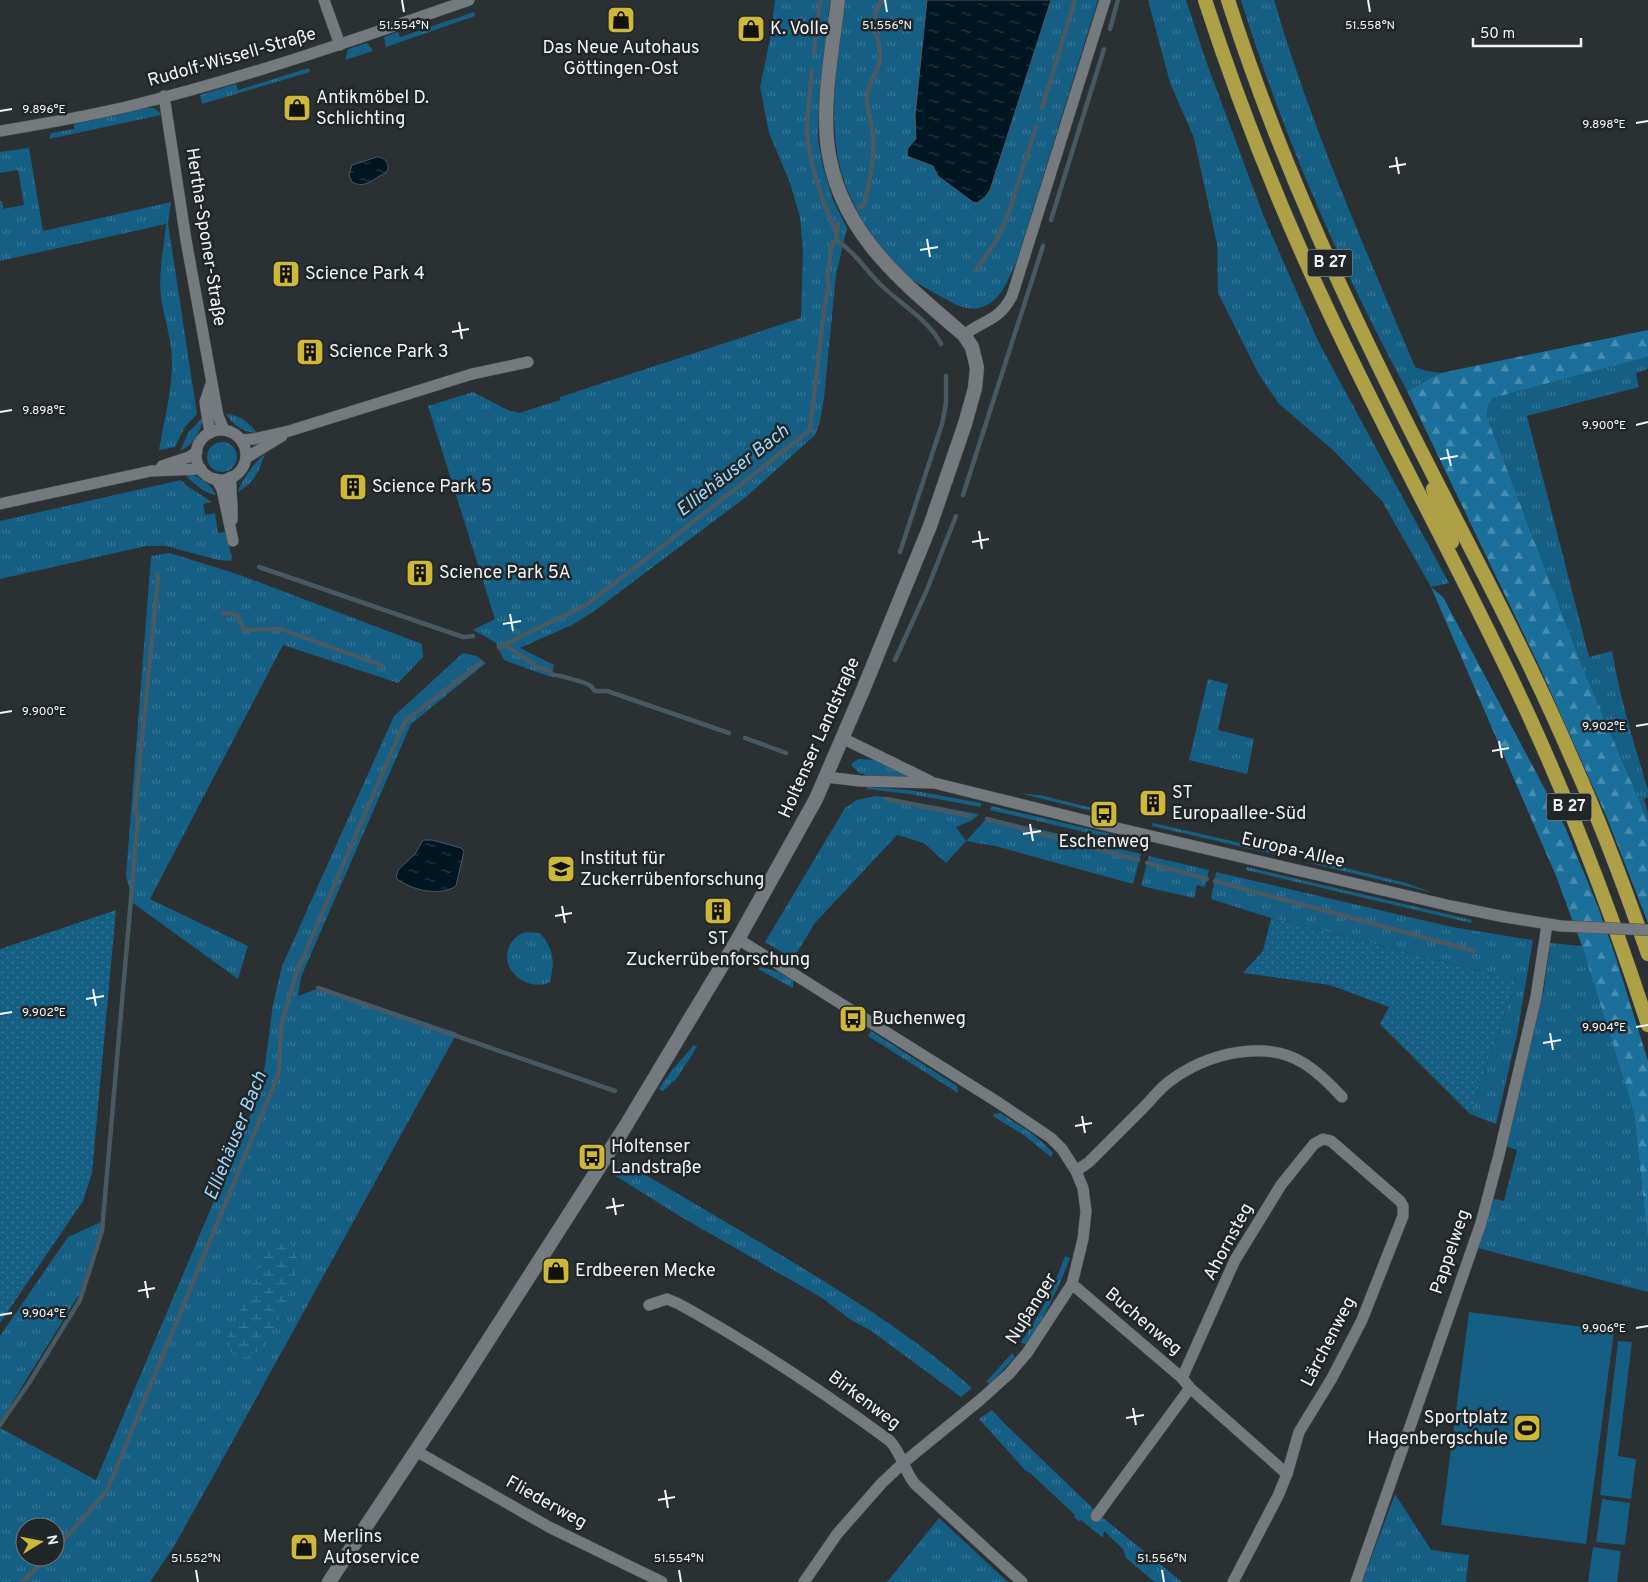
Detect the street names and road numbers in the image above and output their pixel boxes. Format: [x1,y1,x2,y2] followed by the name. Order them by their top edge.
[145,23,319,93] street label: Rudolf-Wissell-Straße
[180,146,230,328] street label: Hertha-Sponer-Straße
[1308,250,1352,276] road number: B 27
[774,654,866,822] street label: Holtenser Landstraße
[1546,794,1592,820] road number: B 27
[1239,828,1347,874] street label: Europa-Allee
[1199,1199,1259,1285] street label: Ahornsteg
[1426,1206,1476,1298] street label: Pappelweg
[1001,1269,1063,1349] street label: Nußanger
[1100,1283,1186,1361] street label: Buchenweg
[1296,1293,1362,1391] street label: Lärchenweg
[823,1366,905,1436] street label: Birkenweg
[501,1471,591,1535] street label: Fliederweg

